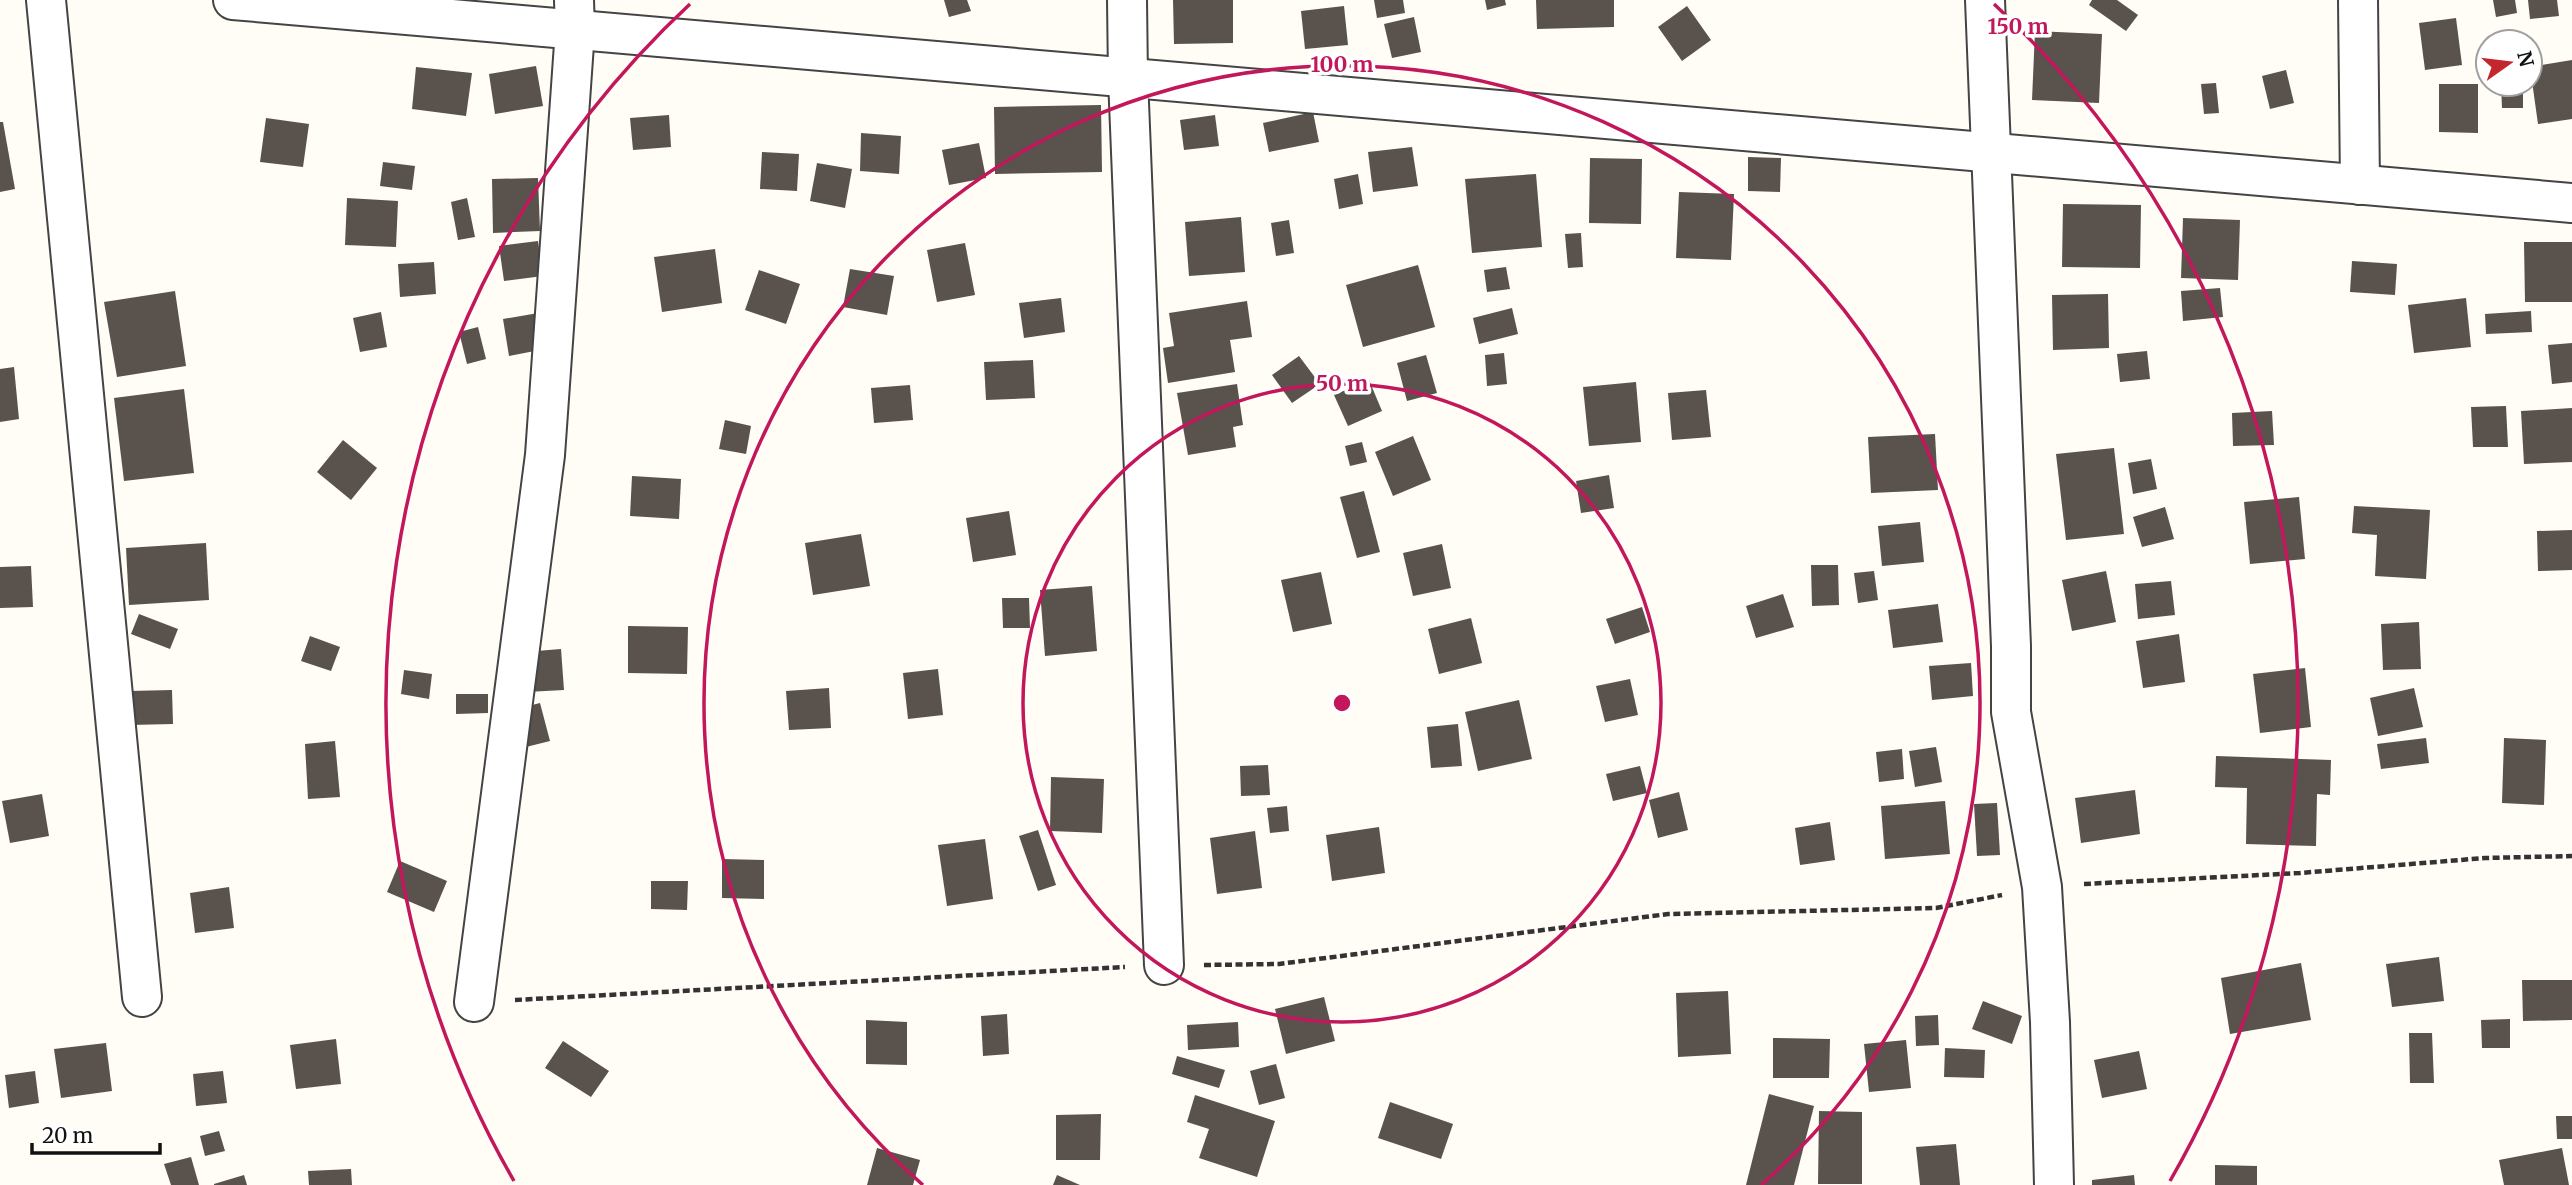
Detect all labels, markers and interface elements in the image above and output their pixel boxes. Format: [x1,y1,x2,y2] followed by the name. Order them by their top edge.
[1987,13,2049,40] text: 150 m
[2474,28,2544,98] north arrow
[2512,49,2539,69] text: N
[1311,51,1373,78] text: 100 m
[1316,370,1368,397] text: 50 m
[1330,691,1354,715] centre of rings
[32,1112,159,1156] scale bar
[42,1122,94,1149] text: 20 m

